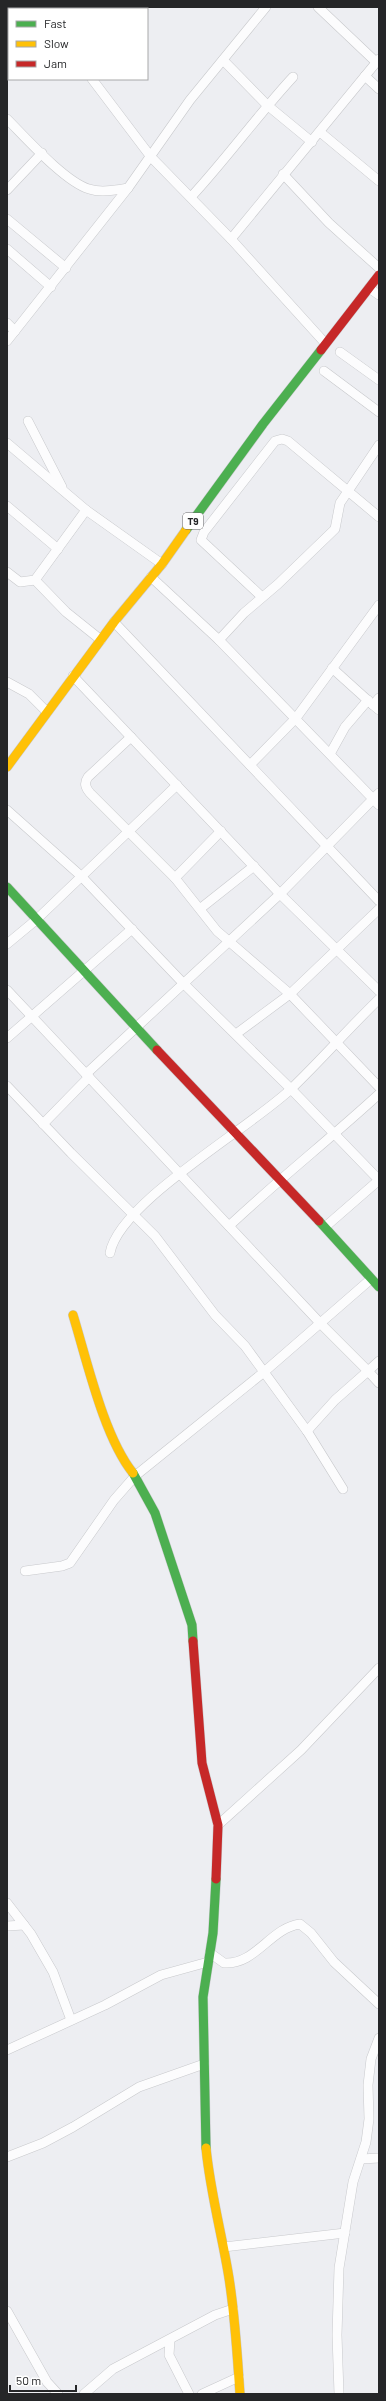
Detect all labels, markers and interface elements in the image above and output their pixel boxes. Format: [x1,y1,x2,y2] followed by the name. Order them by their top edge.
[8,8,148,80] legend
[44,16,67,30] text: Fast
[44,36,69,50] text: Slow
[44,56,67,70] text: Jam
[183,513,203,529] road number: T9
[10,2367,76,2393] scale bar
[16,2373,41,2387] text: 50 m

